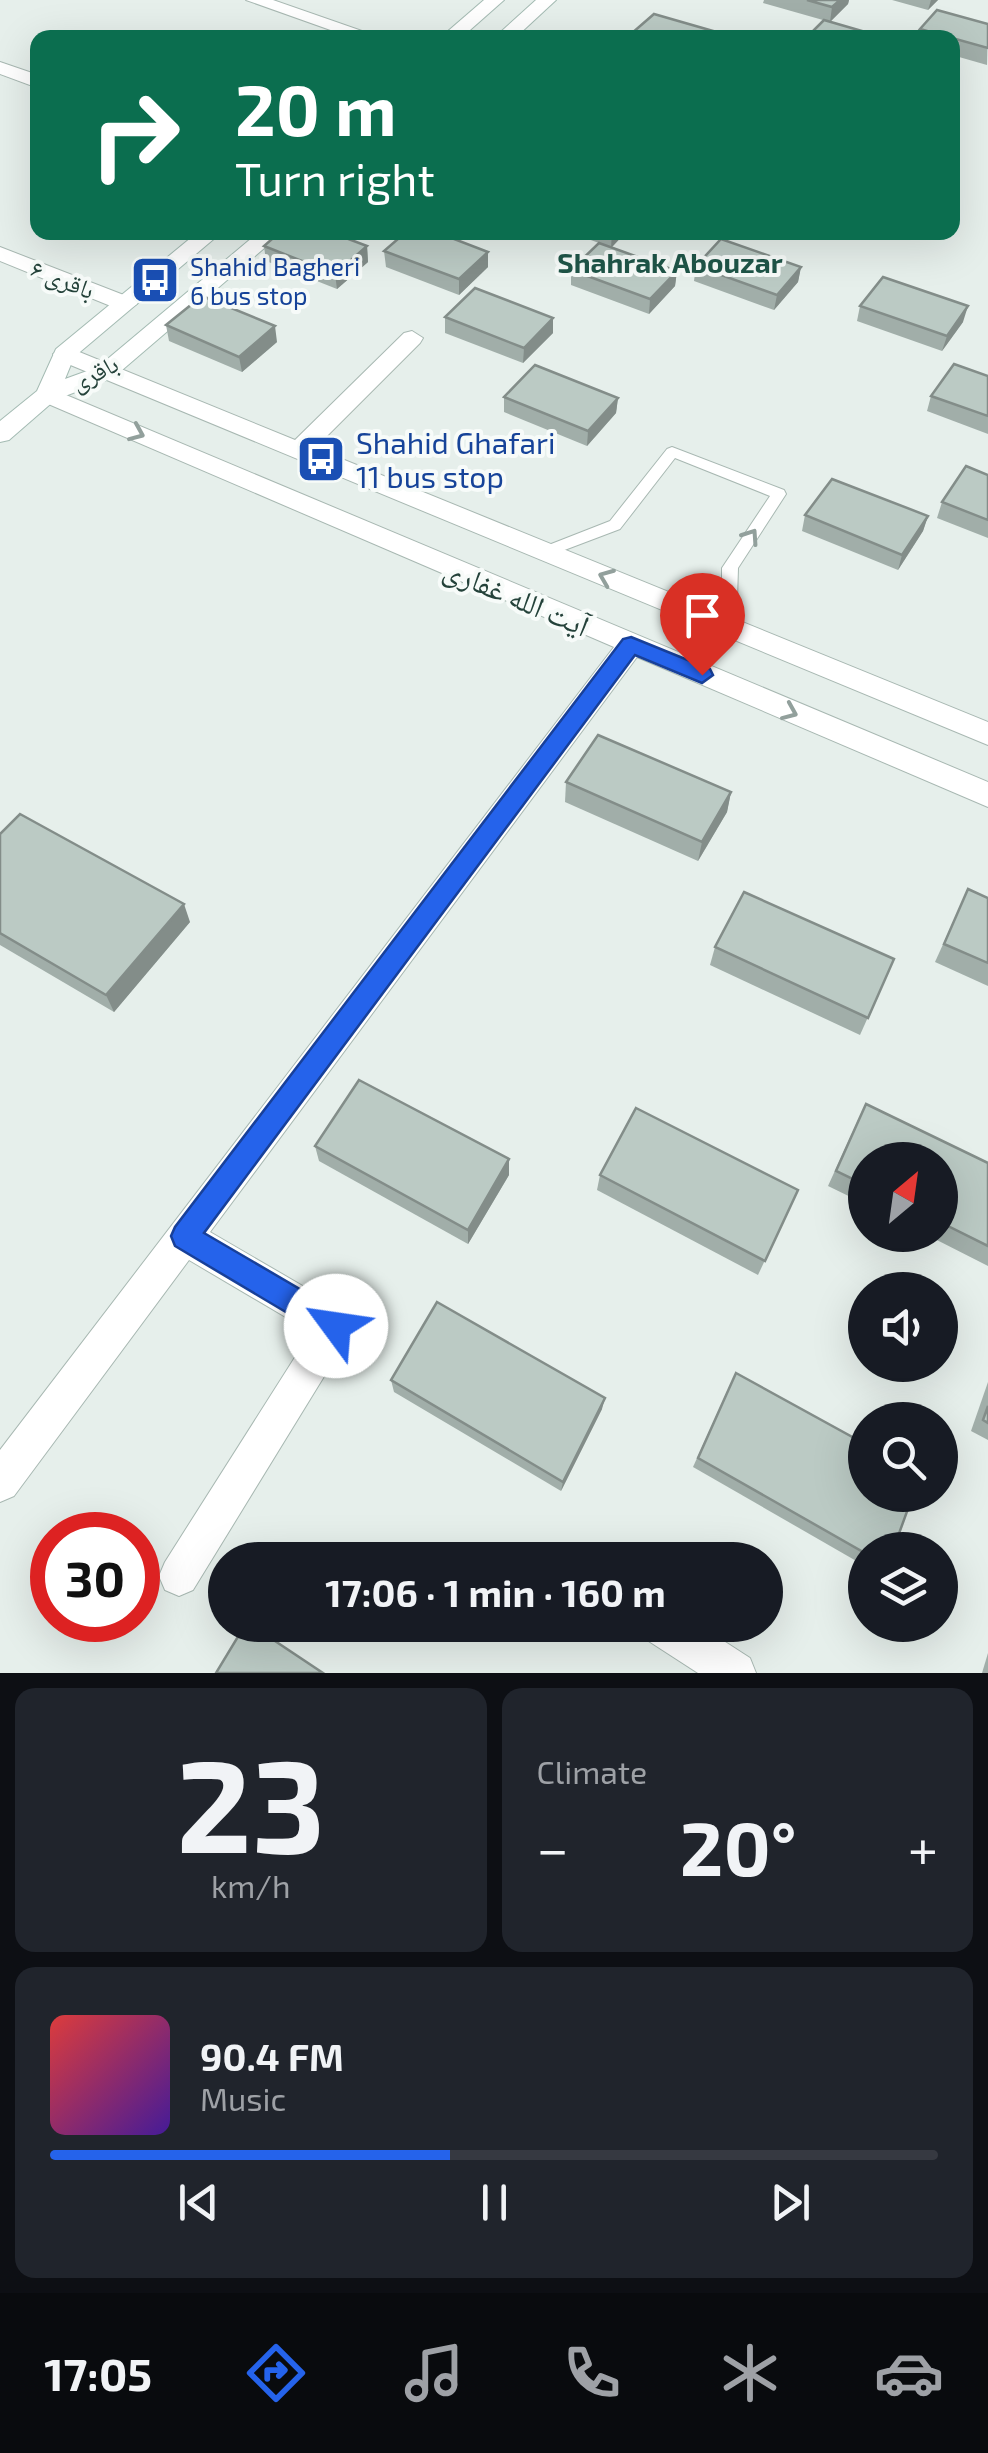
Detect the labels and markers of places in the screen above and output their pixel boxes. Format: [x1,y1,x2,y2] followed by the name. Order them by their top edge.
[190,251,360,310] place label: Shahid Bagheri 6 bus stop
[129,254,181,306] bus stop icon: Shahid Bagheri 6 bus stop
[356,424,556,494] place label: Shahid Ghafari 11 bus stop
[295,433,347,485] bus stop icon: Shahid Ghafari 11 bus stop
[660,573,745,676] pin

